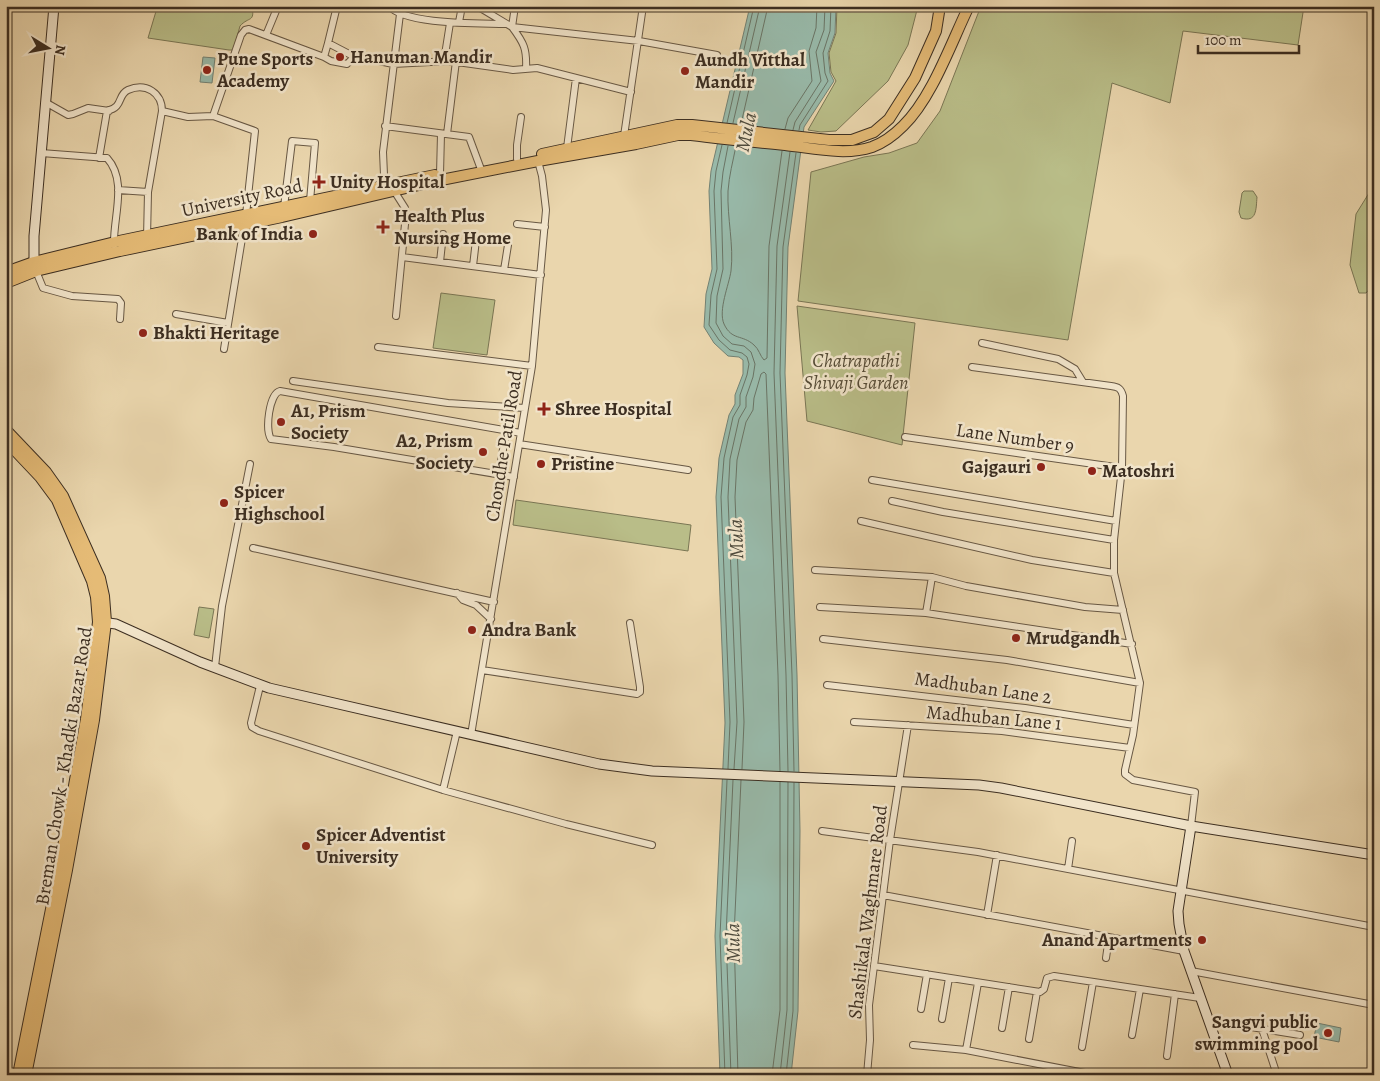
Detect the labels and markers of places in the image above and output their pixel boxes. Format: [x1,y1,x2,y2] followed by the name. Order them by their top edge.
[350,44,493,70] place label: Hanuman Mandir
[216,46,313,94] place label: Pune Sports Academy
[694,47,805,95] place label: Aundh Vitthal Mandir
[334,51,346,63] marker: Hanuman Mandir
[201,64,213,76] marker: Pune Sports Academy
[679,65,691,77] marker: Aundh Vitthal Mandir
[330,169,444,195] place label: Unity Hospital
[312,175,326,189] marker: Unity Hospital
[394,203,511,251] place label: Health Plus Nursing Home
[376,220,390,234] marker: Health Plus Nursing Home
[196,221,304,247] place label: Bank of India
[307,228,319,240] marker: Bank of India
[153,320,279,346] place label: Bhakti Heritage
[137,327,149,339] marker: Bhakti Heritage
[555,396,672,422] place label: Shree Hospital
[290,398,366,446] place label: A1, Prism Society
[537,402,551,416] marker: Shree Hospital
[275,416,287,428] marker: A1, Prism Society
[395,428,474,476] place label: A2, Prism Society
[477,446,489,458] marker: A2, Prism Society
[551,451,615,477] place label: Pristine
[962,454,1031,480] place label: Gajgauri
[535,458,547,470] marker: Pristine
[1102,458,1175,484] place label: Matoshri
[1035,461,1047,473] marker: Gajgauri
[1086,465,1098,477] marker: Matoshri
[234,479,324,527] place label: Spicer Highschool
[218,497,230,509] marker: Spicer Highschool
[481,617,576,643] place label: Andra Bank
[466,624,478,636] marker: Andra Bank
[1026,625,1120,651] place label: Mrudgandh
[1010,632,1022,644] marker: Mrudgandh
[316,822,446,870] place label: Spicer Adventist University
[300,840,312,852] marker: Spicer Adventist University
[1041,927,1192,953] place label: Anand Apartments
[1196,934,1208,946] marker: Anand Apartments
[1195,1009,1318,1057] place label: Sangvi public swimming pool
[1322,1027,1334,1039] marker: Sangvi public swimming pool

